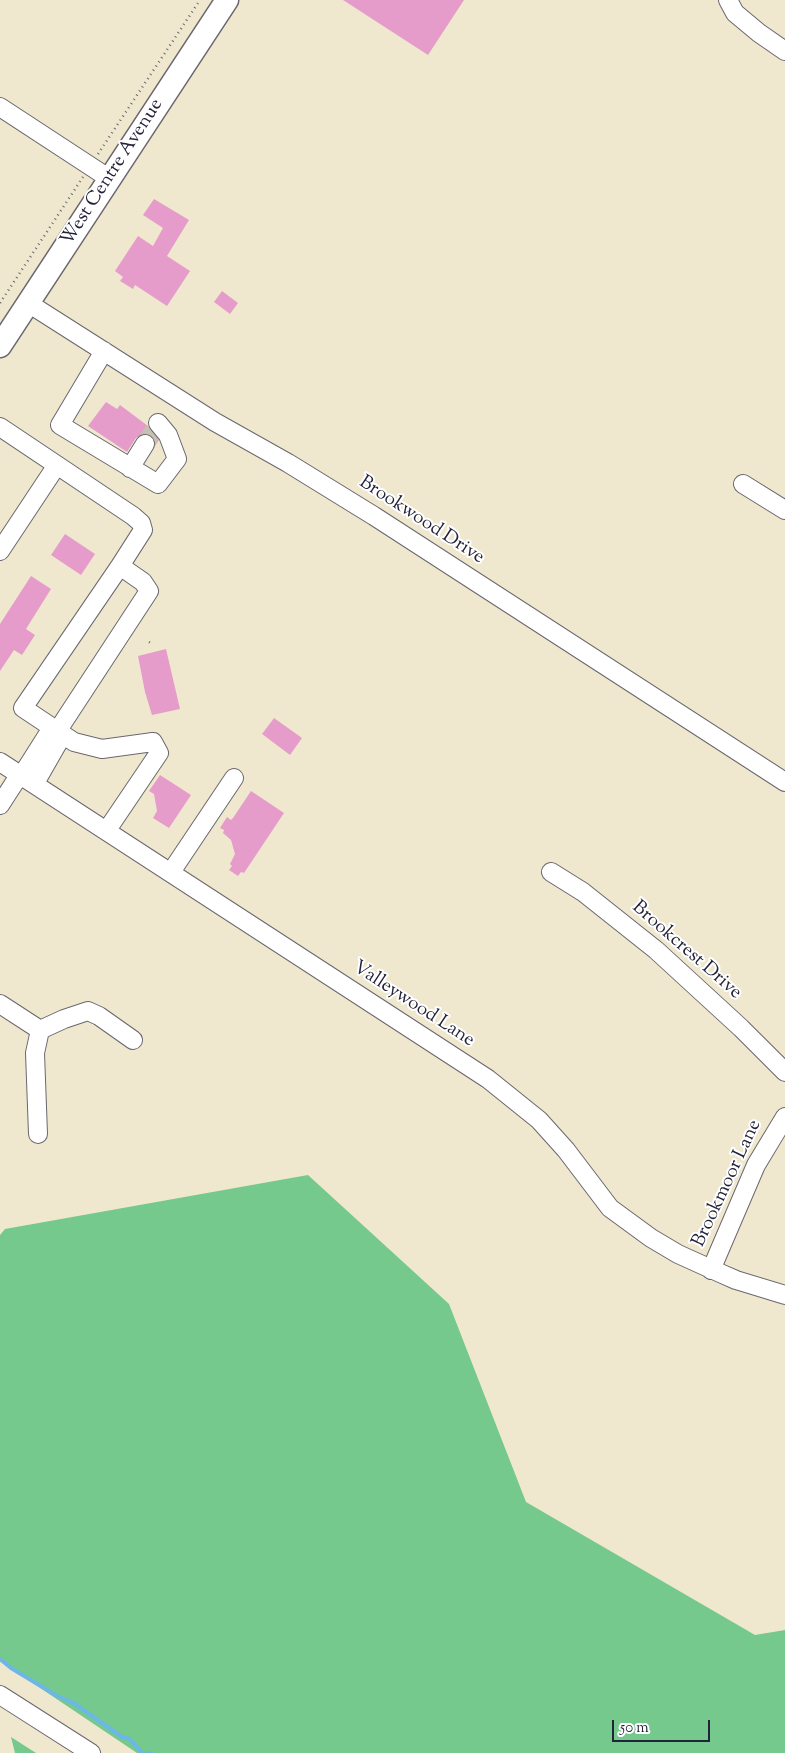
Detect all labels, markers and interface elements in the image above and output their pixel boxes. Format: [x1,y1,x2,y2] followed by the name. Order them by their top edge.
[57,95,169,251] street label: West Centre Avenue
[354,472,488,570] street label: Brookwood Drive
[626,897,746,1005] street label: Brookcrest Drive
[348,957,478,1053] street label: Valleywood Lane
[689,1117,767,1251] street label: Brookmoor Lane
[615,1710,712,1742] scale bar
[620,1718,649,1739] text: 50 m

